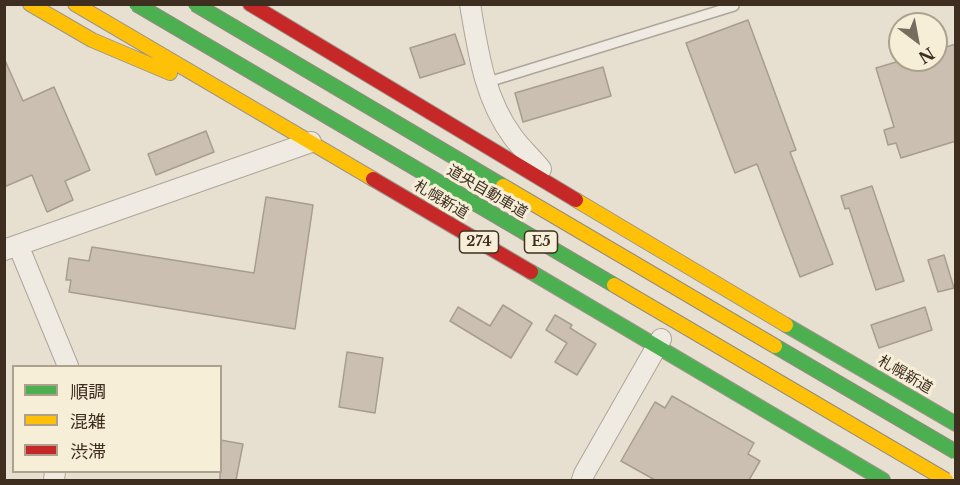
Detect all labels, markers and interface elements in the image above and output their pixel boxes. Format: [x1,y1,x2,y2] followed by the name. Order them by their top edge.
[888,12,948,72] north arrow
[915,43,938,68] text: N
[444,162,530,222] street label: 道央自動車道
[411,177,471,223] street label: 札幌新道
[460,231,498,253] road number: 274
[524,231,558,253] road number: E5
[875,352,935,398] street label: 札幌新道
[12,365,222,473] legend
[70,381,106,403] text: 順調
[70,411,106,433] text: 混雑
[70,441,106,463] text: 渋滞

